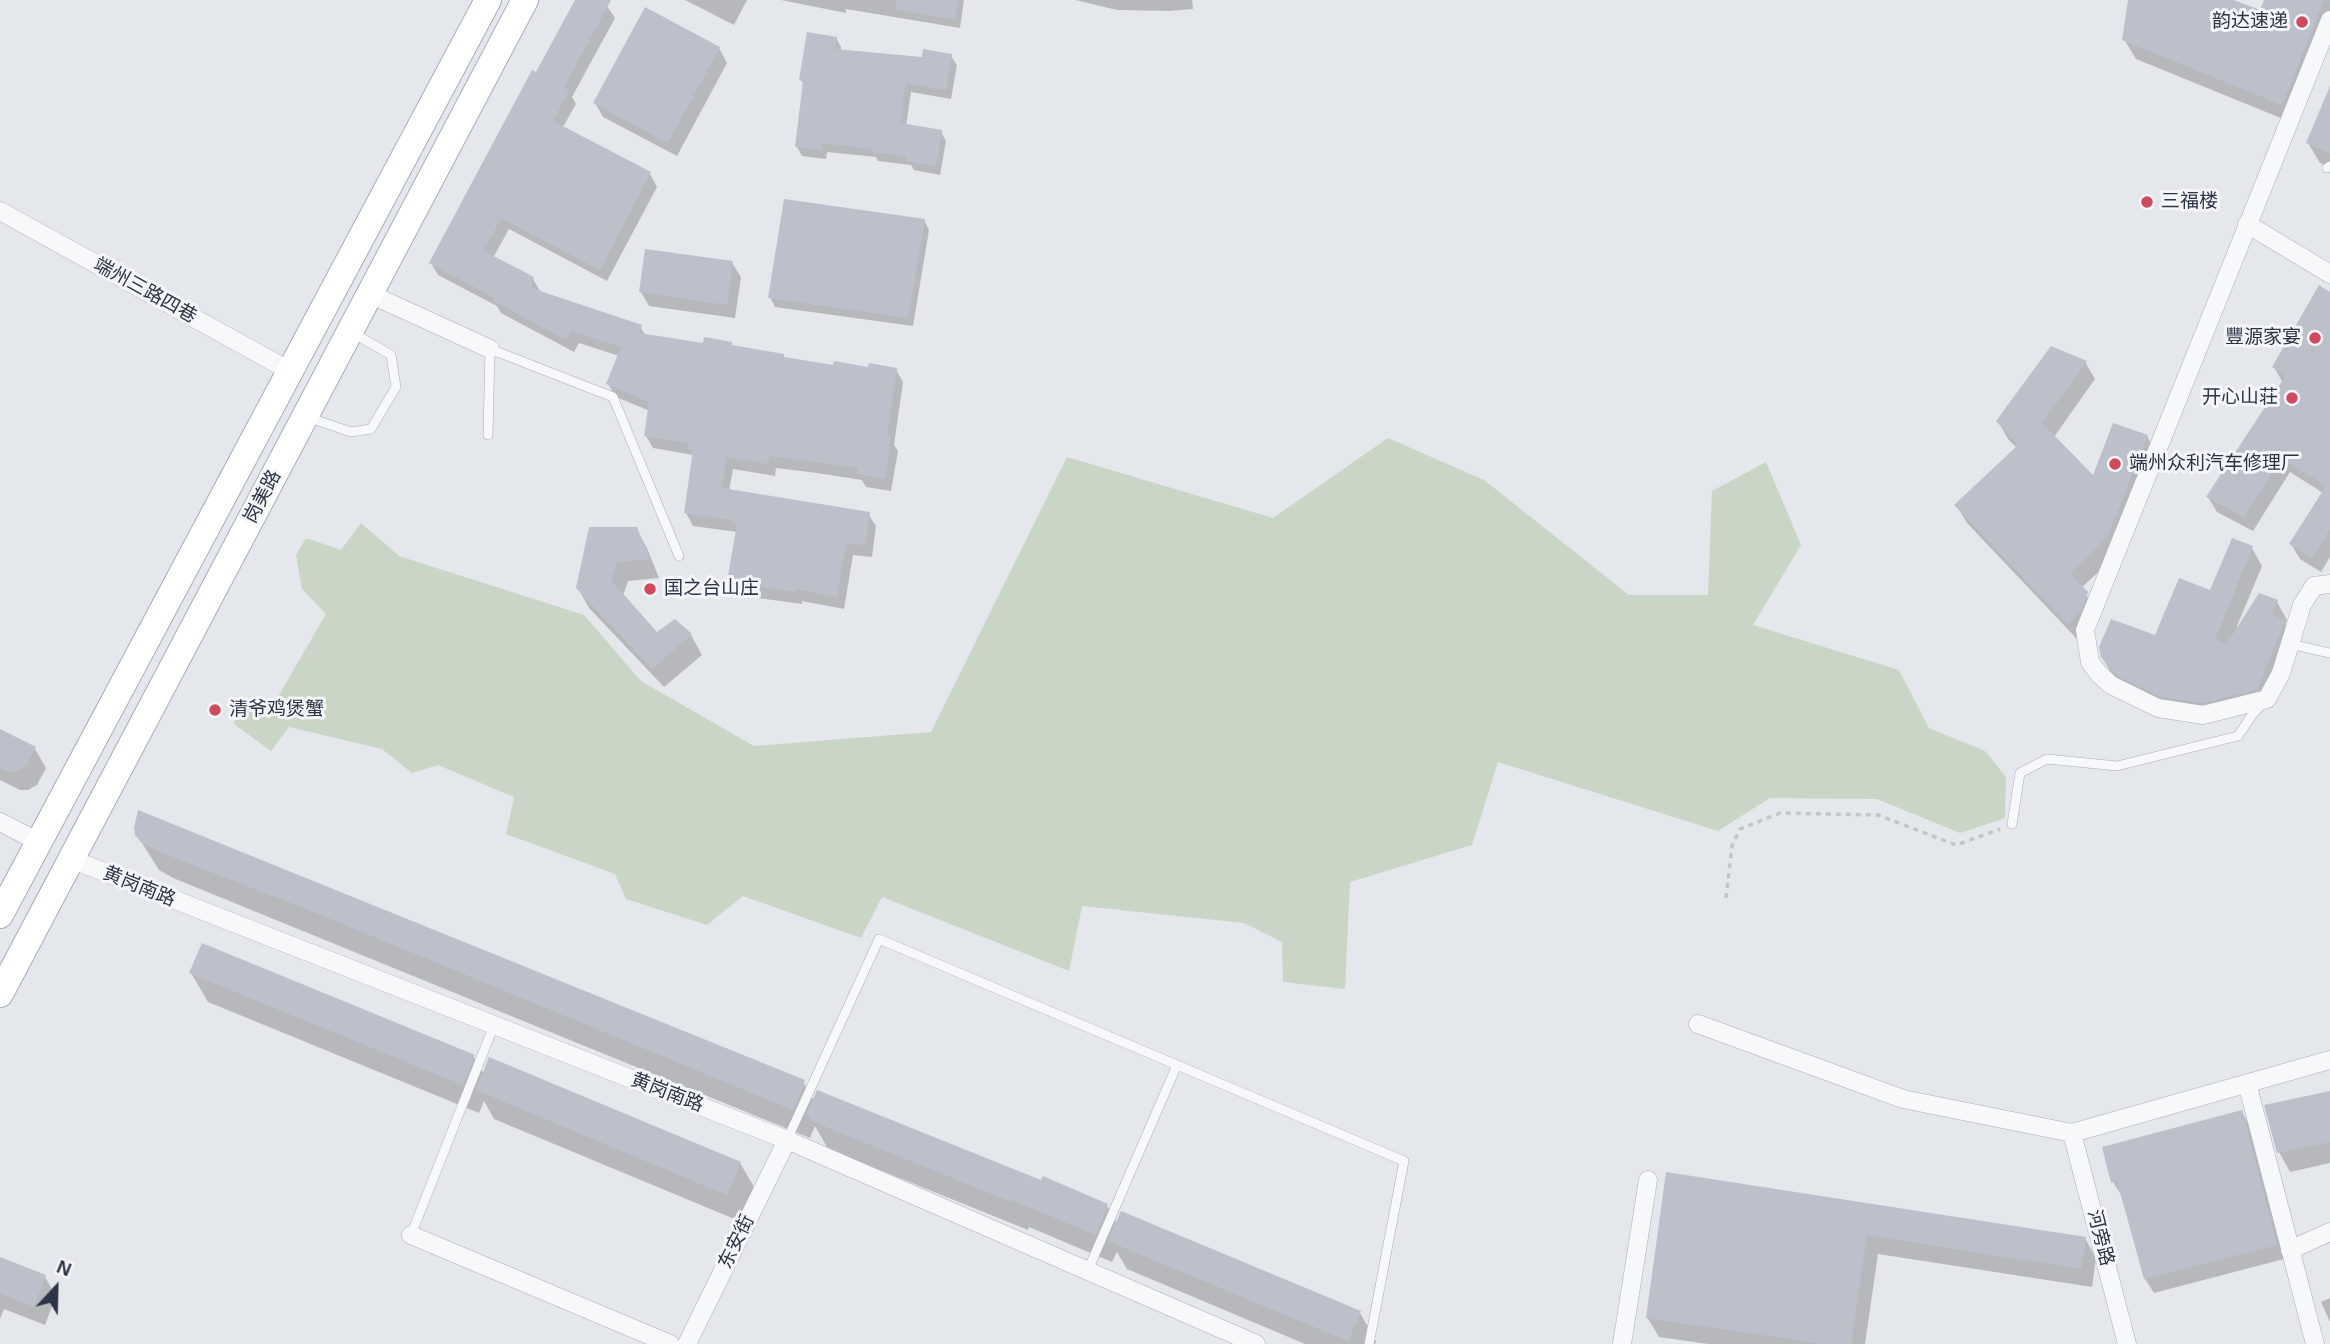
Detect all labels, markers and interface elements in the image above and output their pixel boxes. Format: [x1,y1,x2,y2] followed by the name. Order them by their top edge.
[2212,11,2288,33] place label: 韵达速递
[2294,14,2310,30] marker: 韵达速递
[2161,191,2218,213] place label: 三福楼
[2139,194,2155,210] marker: 三福楼
[90,253,200,329] street label: 端州三路四巷
[2225,327,2301,349] place label: 豐源家宴
[2307,330,2323,346] marker: 豐源家宴
[2202,387,2278,409] place label: 开心山荘
[2284,390,2300,406] marker: 开心山荘
[2129,453,2300,475] place label: 端州众利汽车修理厂
[2107,456,2123,472] marker: 端州众利汽车修理厂
[240,466,286,528] street label: 岗美路
[664,578,759,600] place label: 国之台山庄
[642,581,658,597] marker: 国之台山庄
[229,699,324,721] place label: 清爷鸡煲蟹
[207,702,223,718] marker: 清爷鸡煲蟹
[99,862,179,912] street label: 黄岗南路
[627,1069,707,1117] street label: 黄岗南路
[2082,1208,2118,1268] street label: 河旁路
[714,1211,760,1273] street label: 东安街
[21,1253,91,1323] north arrow
[54,1256,74,1280] text: N

